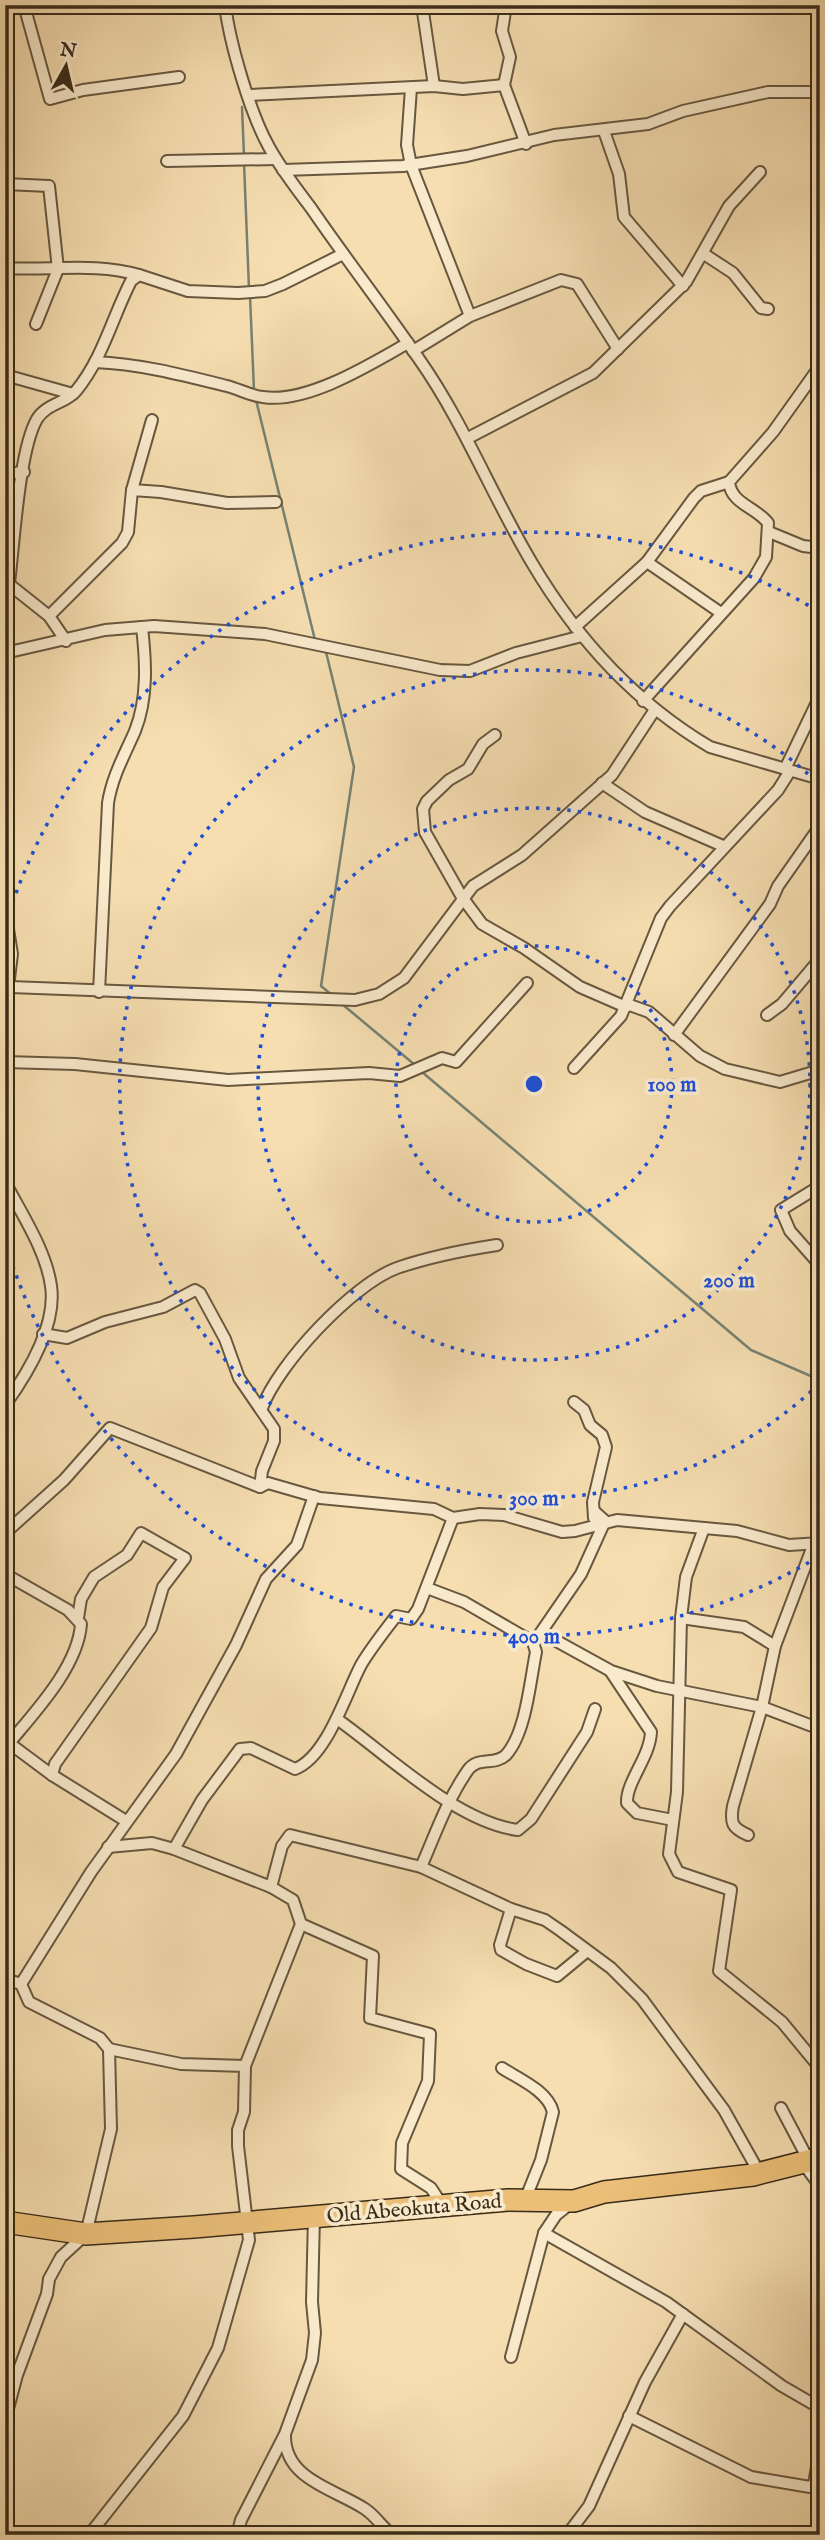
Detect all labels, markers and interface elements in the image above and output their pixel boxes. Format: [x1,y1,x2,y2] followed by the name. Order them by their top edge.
[32,32,102,102] north arrow
[57,38,78,64] text: N
[522,1072,546,1096] centre of rings
[647,1072,697,1099] text: 100 m
[703,1268,755,1295] text: 200 m
[509,1486,559,1513] text: 300 m
[508,1624,561,1651] text: 400 m
[325,2188,504,2231] street label: Old Abeokuta Road

